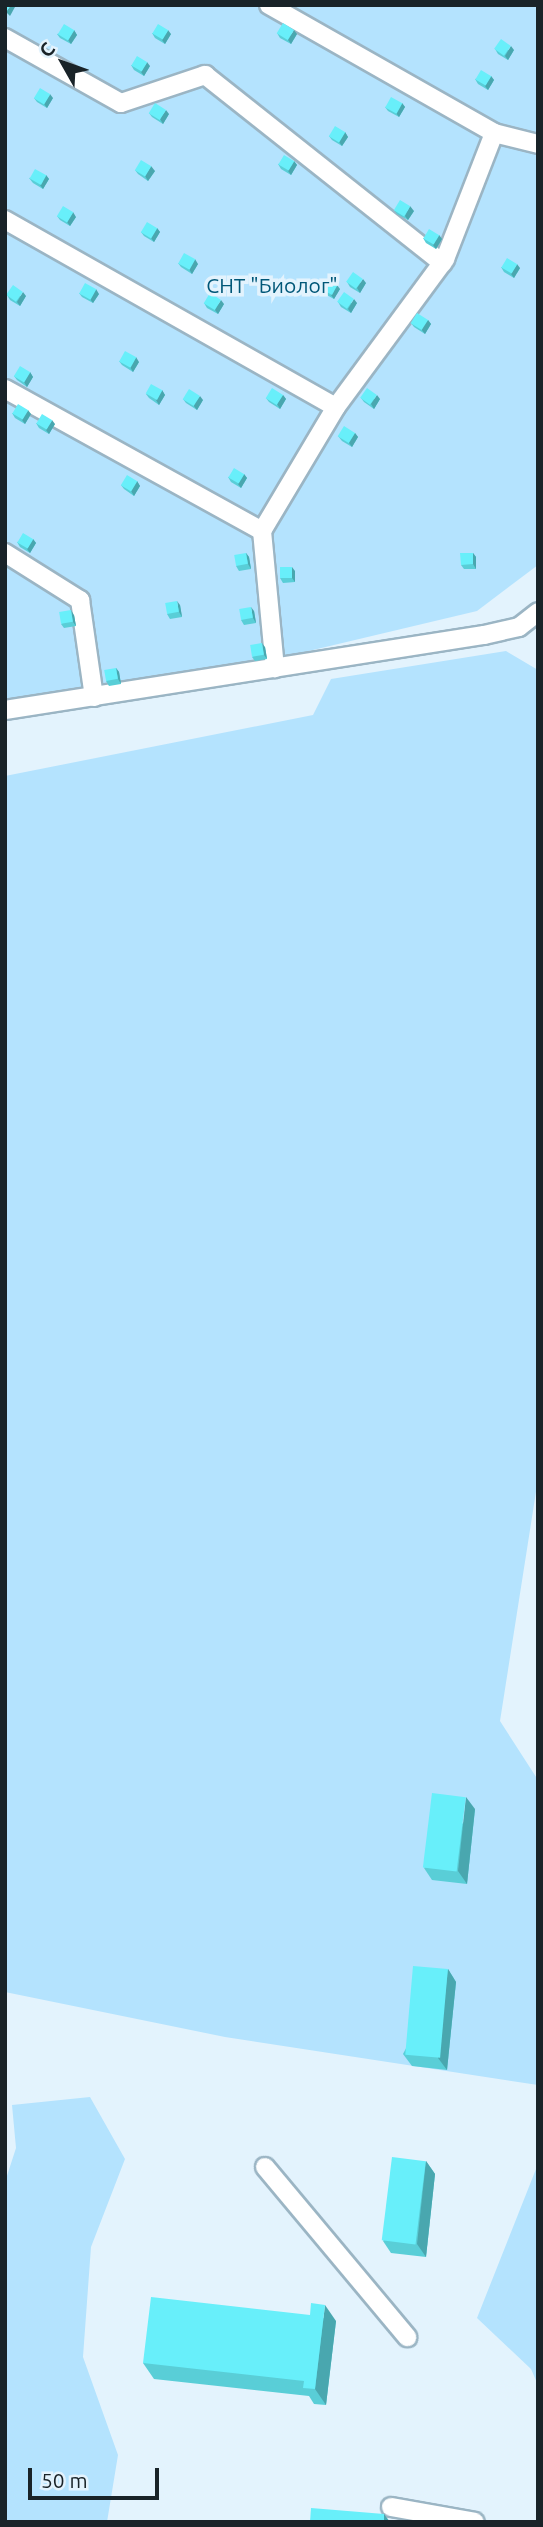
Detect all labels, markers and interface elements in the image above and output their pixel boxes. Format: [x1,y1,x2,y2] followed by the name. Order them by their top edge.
[28,28,98,98] north arrow
[35,38,59,61] text: С
[206,272,338,298] park label: СНТ "Биолог"
[32,2454,163,2498] scale bar
[41,2468,88,2492] text: 50 m

